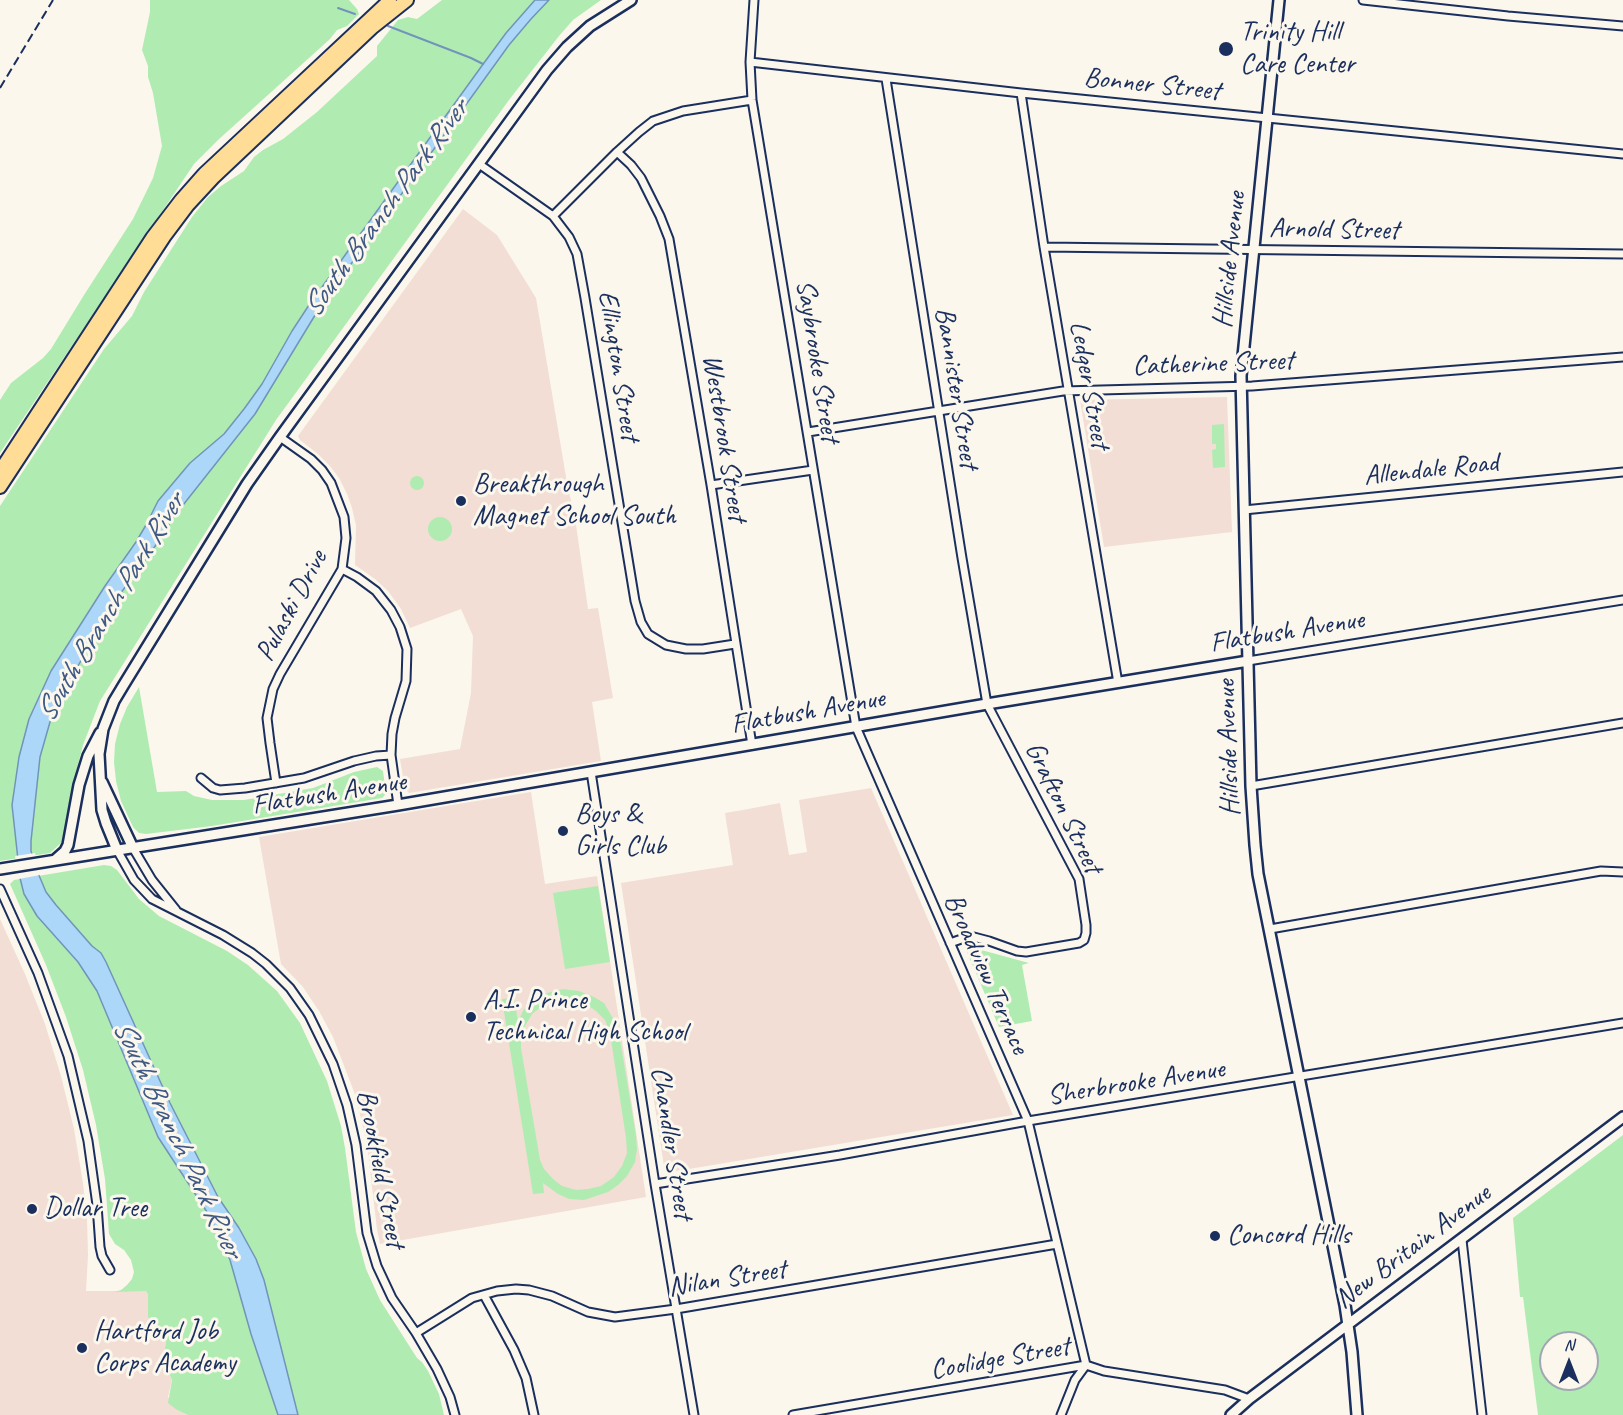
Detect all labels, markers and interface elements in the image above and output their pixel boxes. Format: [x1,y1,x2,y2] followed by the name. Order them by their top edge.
[1240,16,1355,82] place label: Trinity Hill Care Center
[1217,40,1235,58] marker: Trinity Hill Care Center
[1082,61,1222,109] street label: Bonner Street
[295,94,477,324] water label: South Branch Park River
[1206,190,1254,330] street label: Hillside Avenue
[1269,212,1399,248] street label: Arnold Street
[788,277,846,445] street label: Saybrooke Street
[590,289,646,443] street label: Ellington Street
[927,305,985,471] street label: Bannister Street
[1061,319,1117,451] street label: Ledger Street
[1132,344,1294,384] street label: Catherine Street
[694,352,754,524] street label: Westbrook Street
[1362,446,1500,494] street label: Allendale Road
[473,468,676,534] place label: Breakthrough Magnet School South
[29,488,193,728] water label: South Branch Park River
[454,494,468,508] marker: Breakthrough Magnet School South
[249,545,335,667] street label: Pulaski Drive
[1208,603,1366,661] street label: Flatbush Avenue
[1210,679,1248,817] street label: Hillside Avenue
[729,682,887,742] street label: Flatbush Avenue
[1017,737,1109,879] street label: Grafton Street
[250,765,408,823] street label: Flatbush Avenue
[575,798,666,864] place label: Boys & Girls Club
[556,824,570,838] marker: Boys & Girls Club
[936,889,1036,1059] street label: Broadview Terrace
[483,984,687,1050] place label: A.I. Prince Technical High School
[464,1010,478,1024] marker: A.I. Prince Technical High School
[104,1015,250,1263] water label: South Branch Park River
[1045,1052,1227,1114] street label: Sherbrooke Avenue
[642,1064,700,1222] street label: Chandler Street
[348,1087,412,1251] street label: Brookfield Street
[1328,1177,1498,1317] street label: New Britain Avenue
[44,1192,147,1226] place label: Dollar Tree
[25,1202,39,1216] marker: Dollar Tree
[1227,1219,1351,1253] place label: Concord Hills
[1208,1229,1222,1243] marker: Concord Hills
[666,1253,788,1305] street label: Nilan Street
[94,1315,236,1381] place label: Hartford Job Corps Academy
[928,1330,1072,1388] street label: Coolidge Street
[1539,1331,1599,1391] north arrow
[1564,1335,1574,1355] text: N
[75,1341,89,1355] marker: Hartford Job Corps Academy

